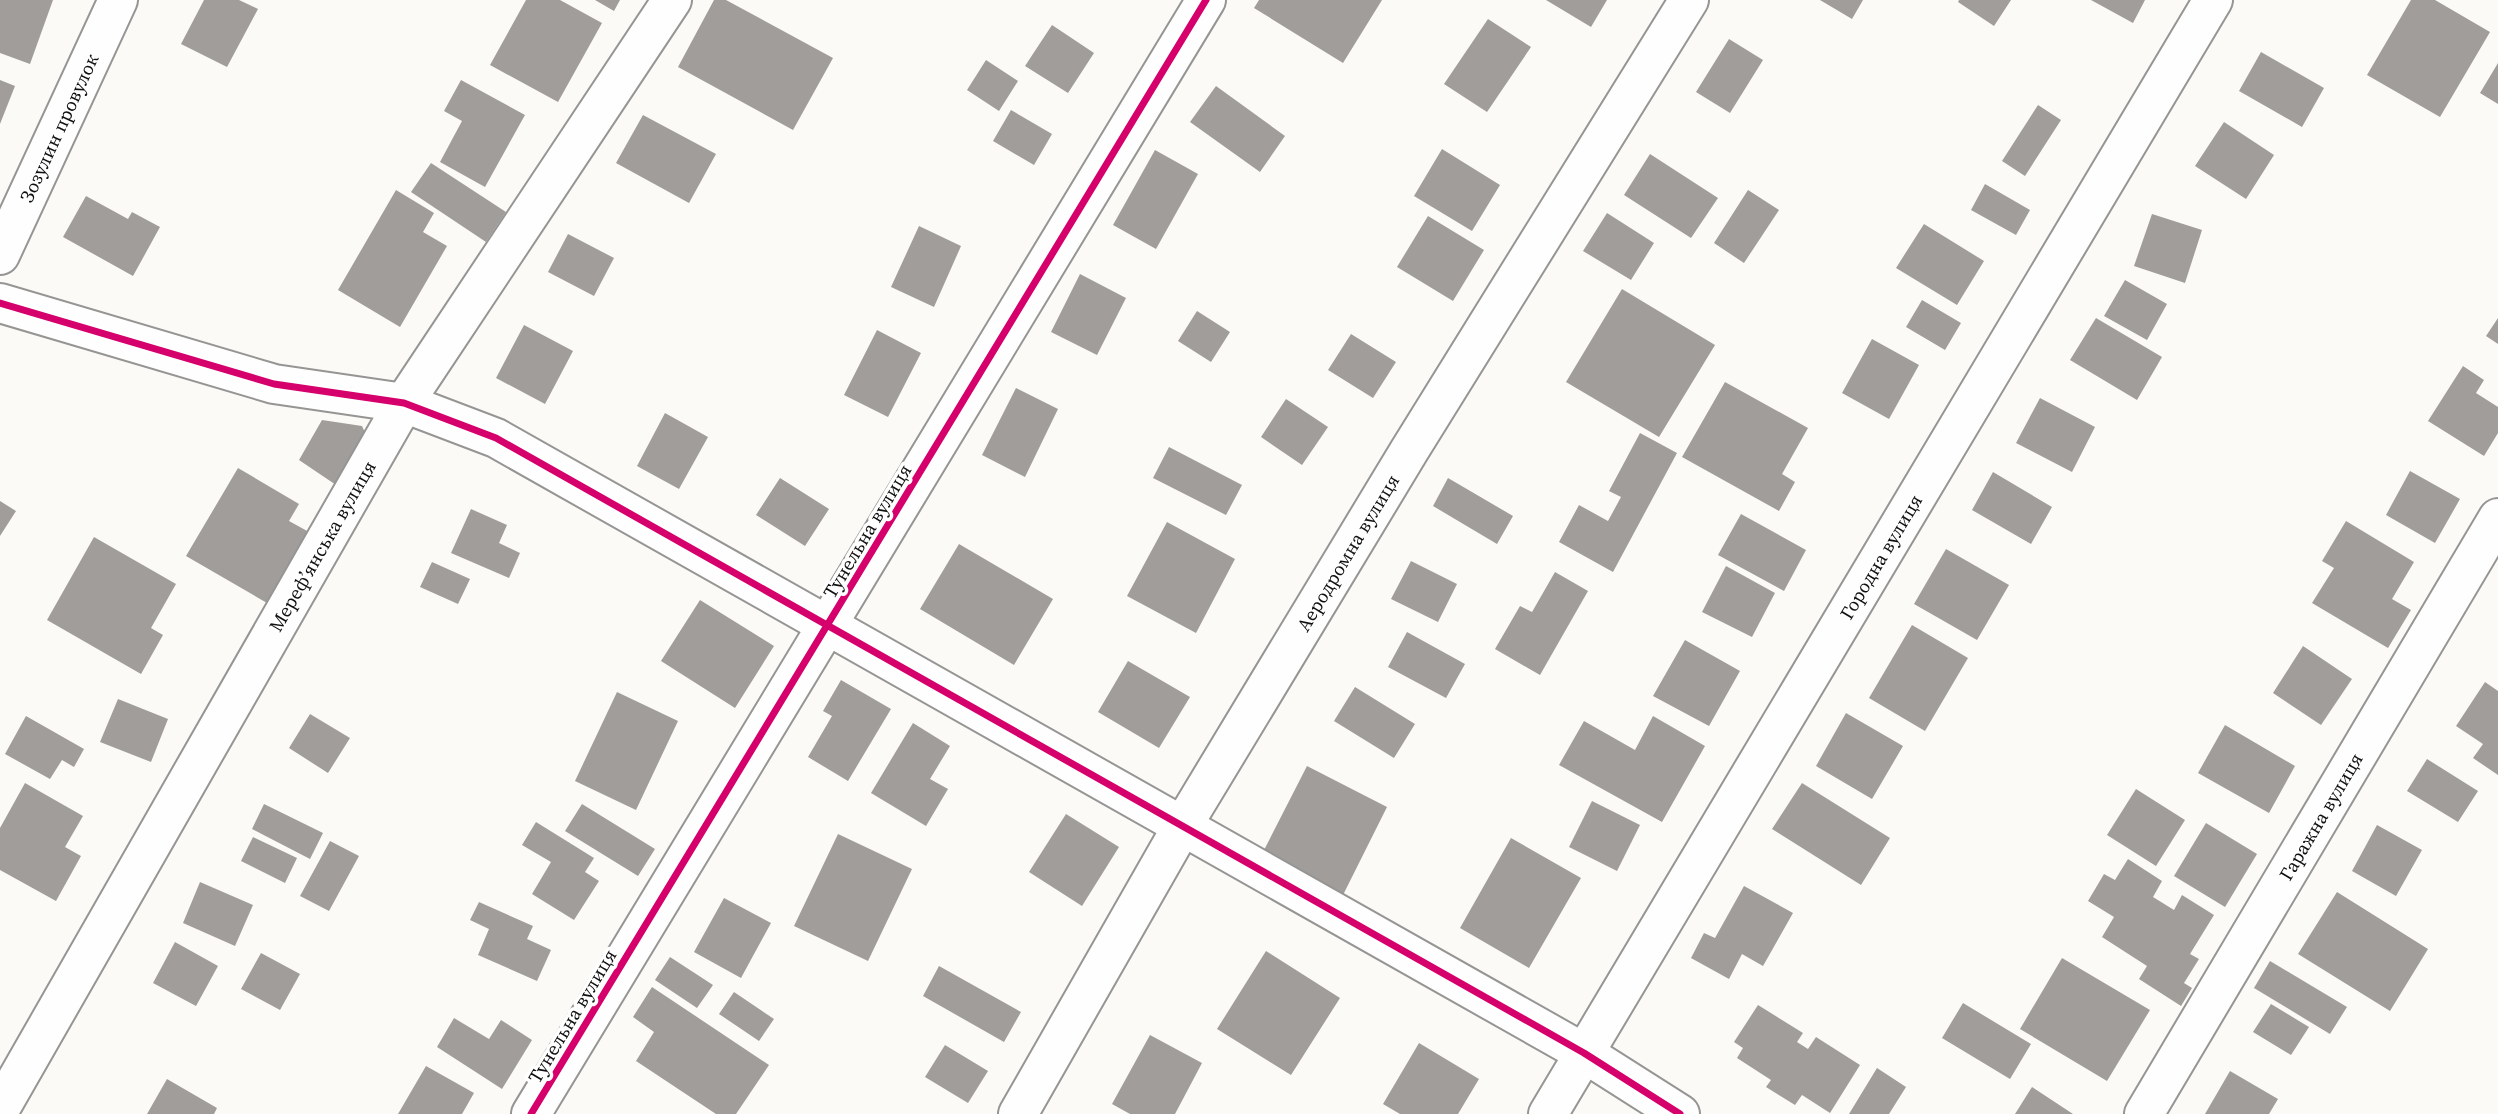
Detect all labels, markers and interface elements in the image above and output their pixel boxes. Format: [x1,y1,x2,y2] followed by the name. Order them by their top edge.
[13,49,105,207] street label: Зозулин провулок
[262,456,382,636] street label: Мерефʼянська вулиця
[817,459,917,603] street label: Тунельна вулиця
[1290,469,1405,636] street label: Аеродромна вулиця
[1833,489,1928,624] street label: Городна вулиця
[2273,748,2369,885] street label: Гаражна вулиця
[522,944,622,1088] street label: Тунельна вулиця

